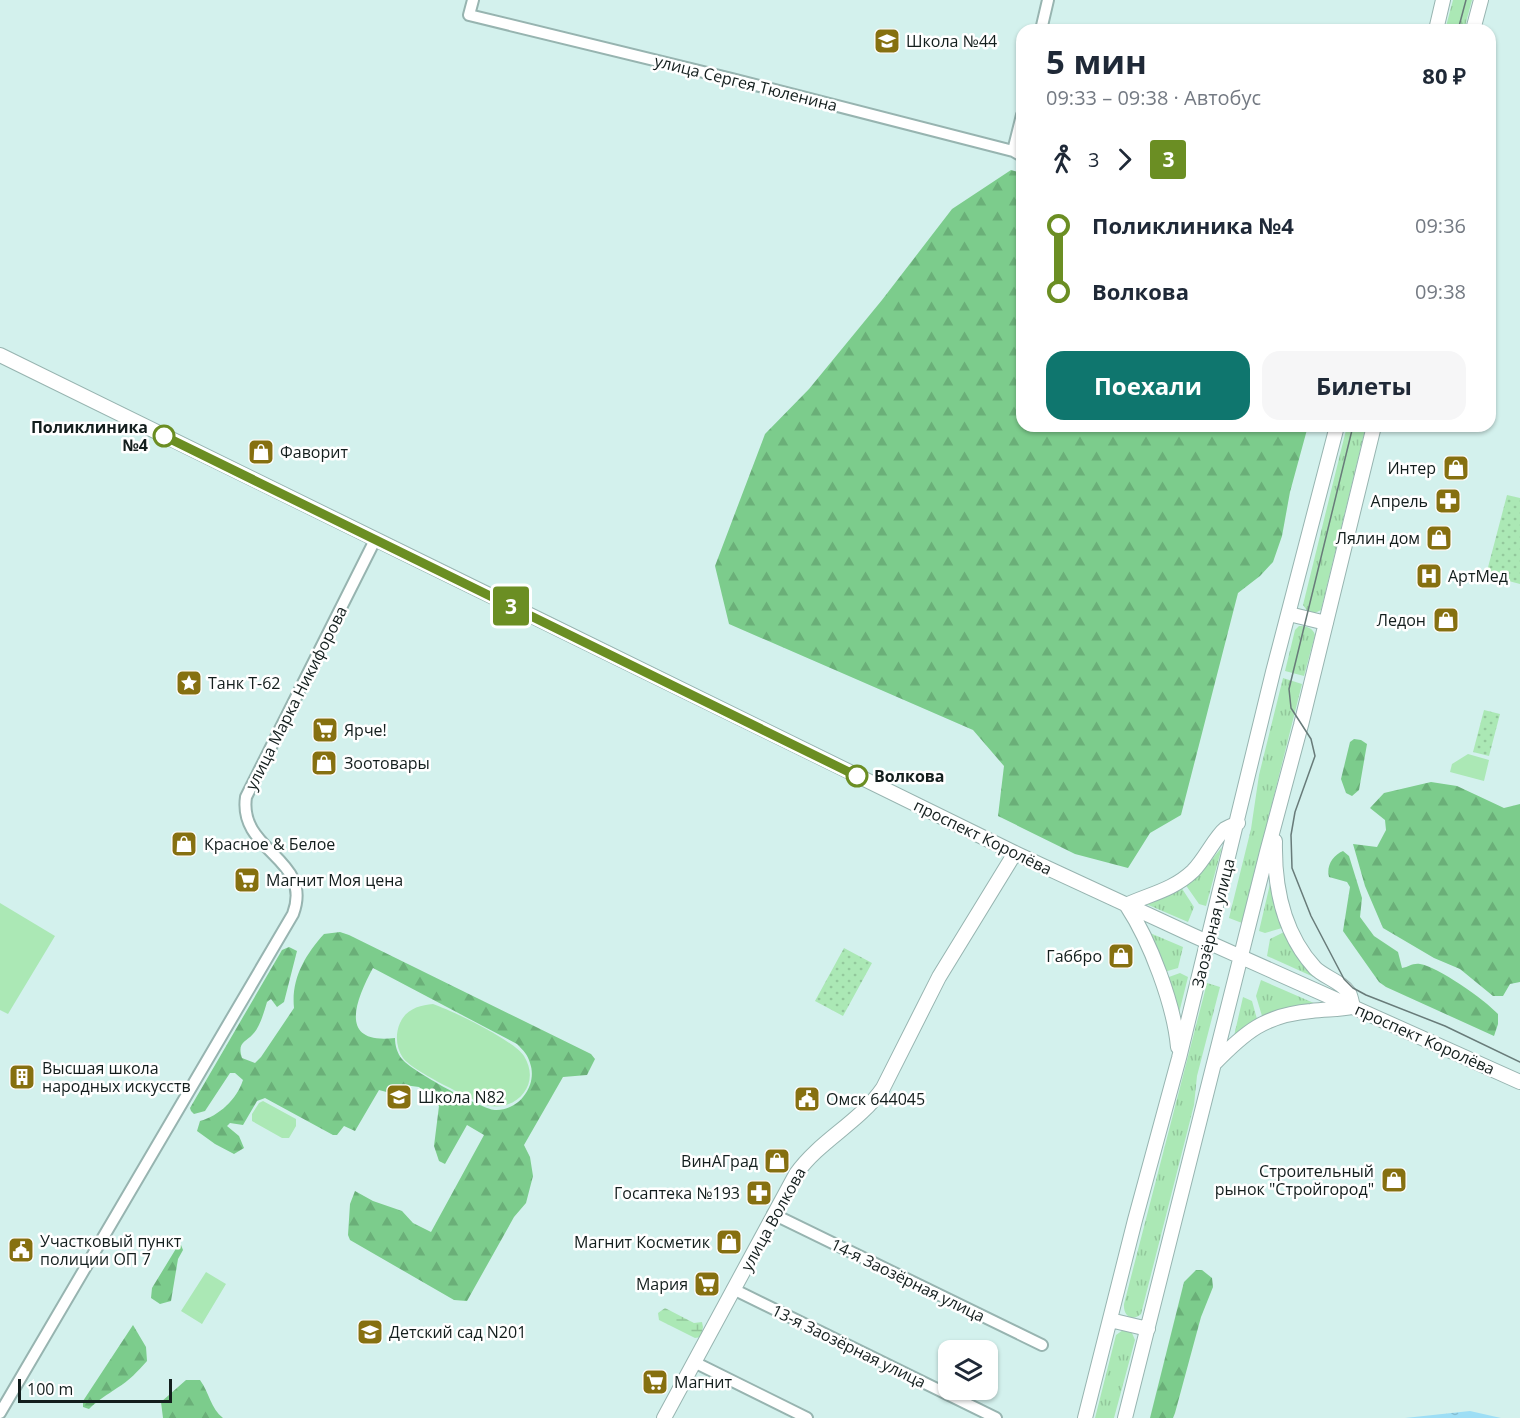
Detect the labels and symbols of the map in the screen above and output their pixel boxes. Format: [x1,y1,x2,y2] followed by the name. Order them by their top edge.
[872,26,902,56] school or university icon: Школа №44
[906,30,997,52] place label: Школа №44
[652,50,840,116] street label: улица Сергея Тюленина
[31,416,148,456] place label: Поликлиника №4
[153,425,175,447] marker: Поликлиника №4
[246,437,276,467] shop icon: Фаворит
[280,441,348,463] place label: Фаворит
[1441,453,1471,483] shop icon: Интер
[1387,457,1436,479] place label: Интер
[1433,486,1463,516] pharmacy icon: Апрель
[1371,490,1428,512] place label: Апрель
[1424,523,1454,553] shop icon: Лялин дом
[1336,527,1420,549] place label: Лялин дом
[1414,561,1444,591] hospital icon: АртМед
[1448,565,1508,587] place label: АртМед
[492,586,530,626] line badge: 3
[240,602,352,794] street label: улица Марка Никифорова
[1431,605,1461,635] shop icon: Ледон
[1377,609,1426,631] place label: Ледон
[174,668,204,698] place icon: Танк Т-62
[208,672,281,694] place label: Танк Т-62
[310,715,340,745] supermarket icon: Ярче!
[344,719,387,741] place label: Ярче!
[309,748,339,778] shop icon: Зоотовары
[344,752,430,774] place label: Зоотовары
[846,765,868,787] marker: Волкова
[874,765,945,787] place label: Волкова
[910,794,1056,880] street label: проспект Королёва
[169,829,199,859] shop icon: Красное & Белое
[204,833,335,855] place label: Красное & Белое
[1186,856,1240,990] street label: Заозёрная улица
[232,865,262,895] supermarket icon: Магнит Моя цена
[266,869,403,891] place label: Магнит Моя цена
[1106,941,1136,971] shop icon: Габбро
[1046,945,1102,967] place label: Габбро
[1352,998,1498,1080] street label: проспект Королёва
[42,1057,191,1097] place label: Высшая школа народных искусств
[7,1062,37,1092] building icon: Высшая школа народных искусств
[384,1082,414,1112] school or university icon: Школа N82
[792,1084,822,1114] public building icon: Омск 644045
[418,1086,505,1108] place label: Школа N82
[826,1088,925,1110] place label: Омск 644045
[762,1146,792,1176] shop icon: ВинАГрад
[681,1150,758,1172] place label: ВинАГрад
[1215,1160,1374,1200] place label: Строительный рынок "Стройгород"
[735,1163,811,1275] street label: улица Волкова
[1379,1165,1409,1195] shop icon: Строительный рынок "Стройгород"
[744,1178,774,1208] pharmacy icon: Госаптека №193
[614,1182,740,1204] place label: Госаптека №193
[714,1227,744,1257] shop icon: Магнит Косметик
[40,1230,182,1270] place label: Участковый пункт полиции ОП 7
[574,1231,711,1253] place label: Магнит Косметик
[827,1233,989,1327] street label: 14-я Заозёрная улица
[6,1235,36,1265] public building icon: Участковый пункт полиции ОП 7
[692,1269,722,1299] supermarket icon: Мария
[636,1273,688,1295] place label: Мария
[768,1299,930,1393] street label: 13-я Заозёрная улица
[355,1317,385,1347] school or university icon: Детский сад N201
[389,1321,526,1343] place label: Детский сад N201
[640,1367,670,1397] supermarket icon: Магнит
[674,1371,732,1393] place label: Магнит
[18,1376,172,1404] scale bar

